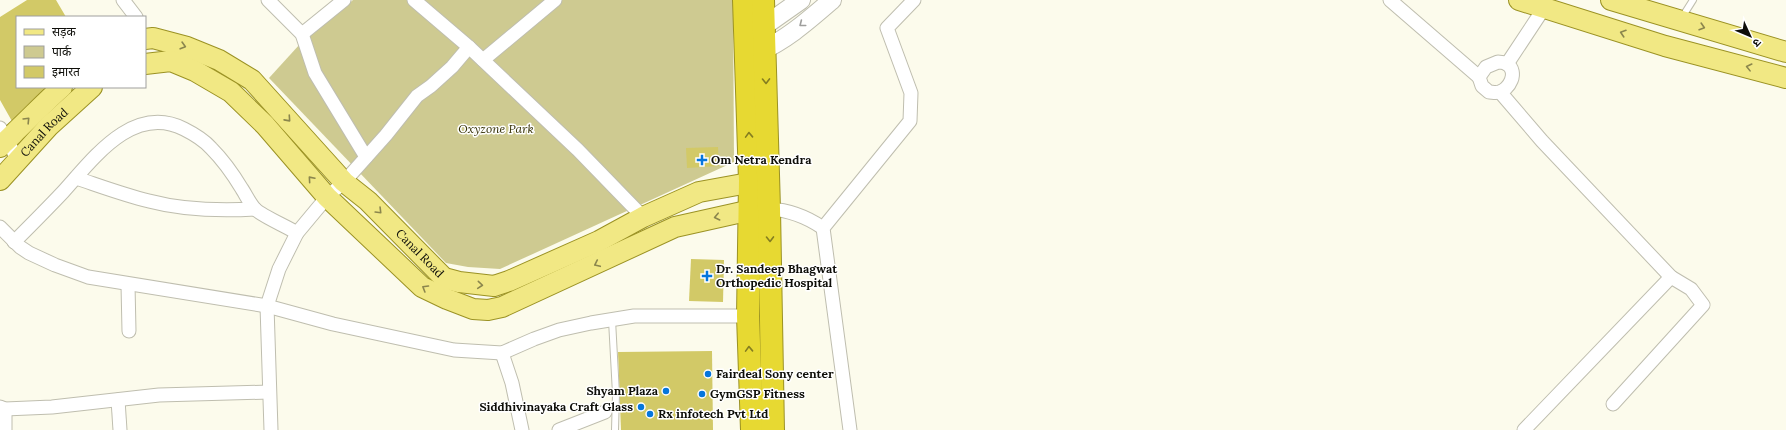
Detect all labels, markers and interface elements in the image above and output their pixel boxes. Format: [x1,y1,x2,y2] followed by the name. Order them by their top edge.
[16,16,146,88] legend
[1730,16,1770,56] north arrow
[799,20,806,27] one-way arrow
[1698,22,1705,31] one-way arrow
[52,24,77,39] text: सड़क
[1620,29,1627,38] one-way arrow
[1750,36,1764,51] text: उ
[179,41,186,50] one-way arrow
[52,44,72,59] text: पार्क
[52,64,81,79] text: इमारत
[1745,64,1752,72] one-way arrow
[762,78,770,84] one-way arrow
[17,104,71,160] street label: Canal Road
[283,114,290,122] one-way arrow
[23,117,30,125] one-way arrow
[458,121,534,136] park label: Oxyzone Park
[745,132,753,138] one-way arrow
[711,152,812,167] place label: Om Netra Kendra
[696,154,708,166] marker: Om Netra Kendra
[309,176,316,183] one-way arrow
[374,207,382,214] one-way arrow
[714,213,720,221] one-way arrow
[393,226,447,281] street label: Canal Road
[766,236,774,242] one-way arrow
[593,259,601,267] one-way arrow
[716,261,838,290] place label: Dr. Sandeep Bhagwat Orthopedic Hospital
[701,270,713,282] marker: Dr. Sandeep Bhagwat Orthopedic Hospital
[477,280,483,289] one-way arrow
[422,285,429,293] one-way arrow
[745,346,753,352] one-way arrow
[716,366,834,381] place label: Fairdeal Sony center
[703,369,713,379] marker: Fairdeal Sony center
[586,383,659,398] place label: Shyam Plaza
[661,386,671,396] marker: Shyam Plaza
[710,386,805,401] place label: GymGSP Fitness
[697,389,707,399] marker: GymGSP Fitness
[479,399,633,414] place label: Siddhivinayaka Craft Glass
[636,402,646,412] marker: Siddhivinayaka Craft Glass
[658,406,768,421] place label: Rx infotech Pvt Ltd
[645,409,655,419] marker: Rx infotech Pvt Ltd

